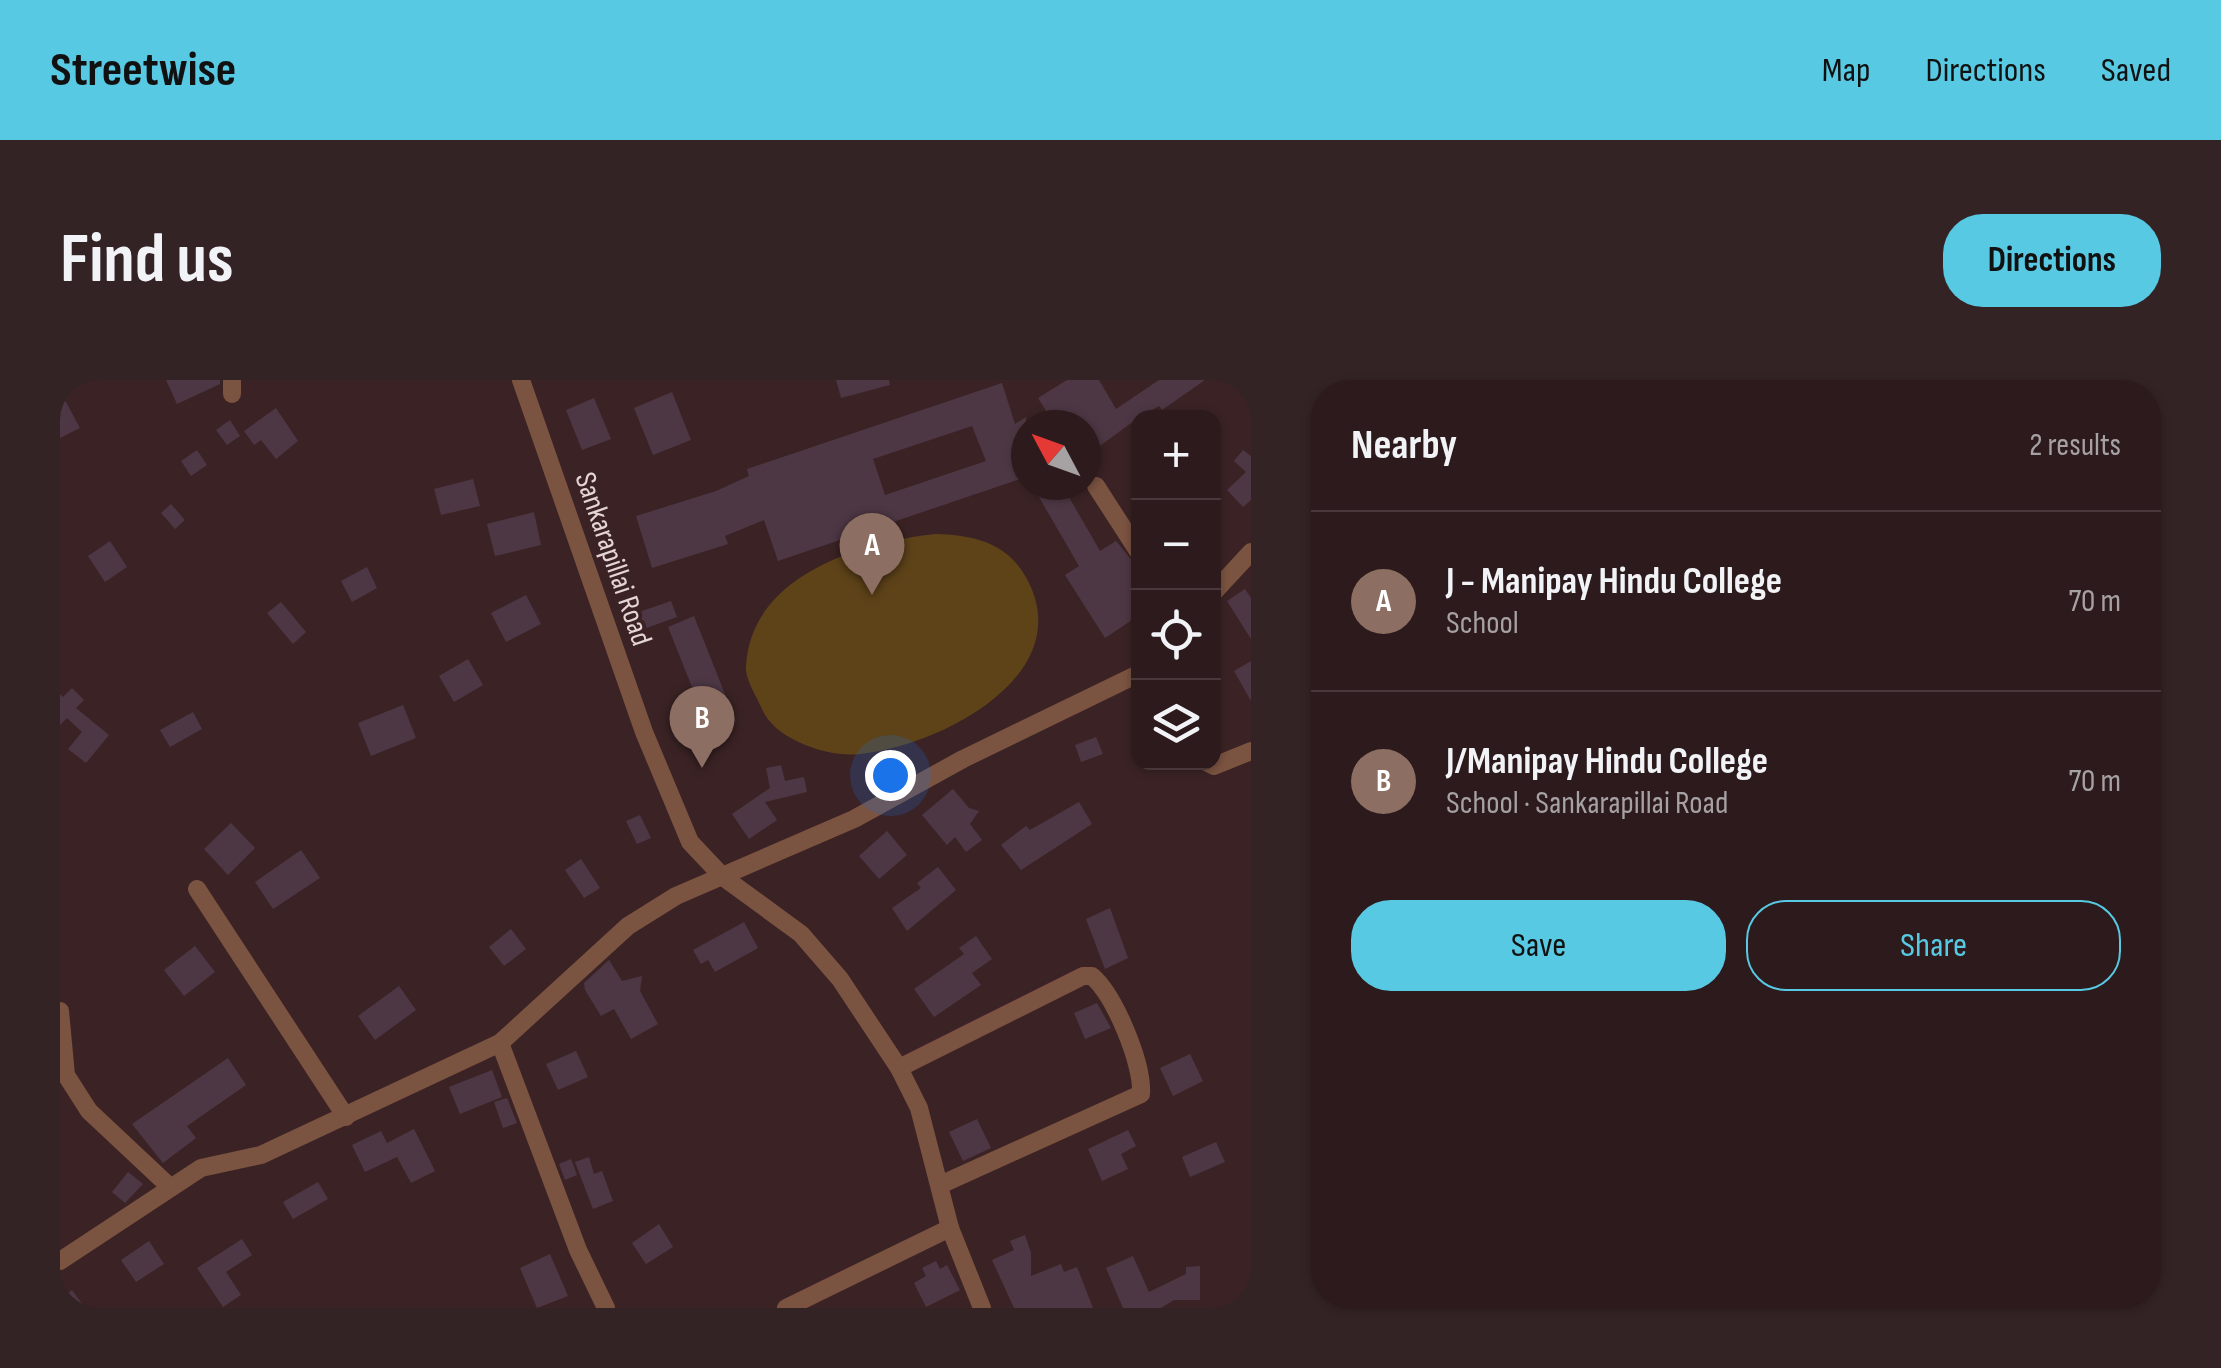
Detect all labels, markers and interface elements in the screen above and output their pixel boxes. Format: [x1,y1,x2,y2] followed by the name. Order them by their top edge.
[50,42,236,99] text: Streetwise
[1822,49,1871,92] text: Map
[1926,49,2046,92] text: Directions
[2101,49,2171,92] text: Saved
[1943,214,2161,307] button: Directions
[60,218,234,302] text: Find us
[1011,410,1101,500] north arrow
[1131,410,1221,770] map controls
[1131,410,1221,500] button: +
[1351,420,1457,471] text: Nearby
[2029,426,2121,465] text: 2 results
[567,468,659,650] street label: Sankarapillai Road
[1131,500,1221,590] button: −
[840,512,904,595] pin: A
[1446,559,1782,604] text: J - Manipay Hindu College
[1376,582,1391,621] text: A
[2068,582,2121,621] text: 70 m
[1131,590,1221,680] button: locate
[1446,604,1519,643] text: School
[1131,680,1221,770] button: layers
[670,686,734,768] pin: B
[1446,739,1768,784] text: J/Manipay Hindu College
[865,750,916,801] your location
[1376,762,1391,801] text: B
[2068,762,2121,801] text: 70 m
[1446,784,1728,823] text: School · Sankarapillai Road
[1351,900,1726,991] button: Save
[1746,900,2121,991] button: Share

